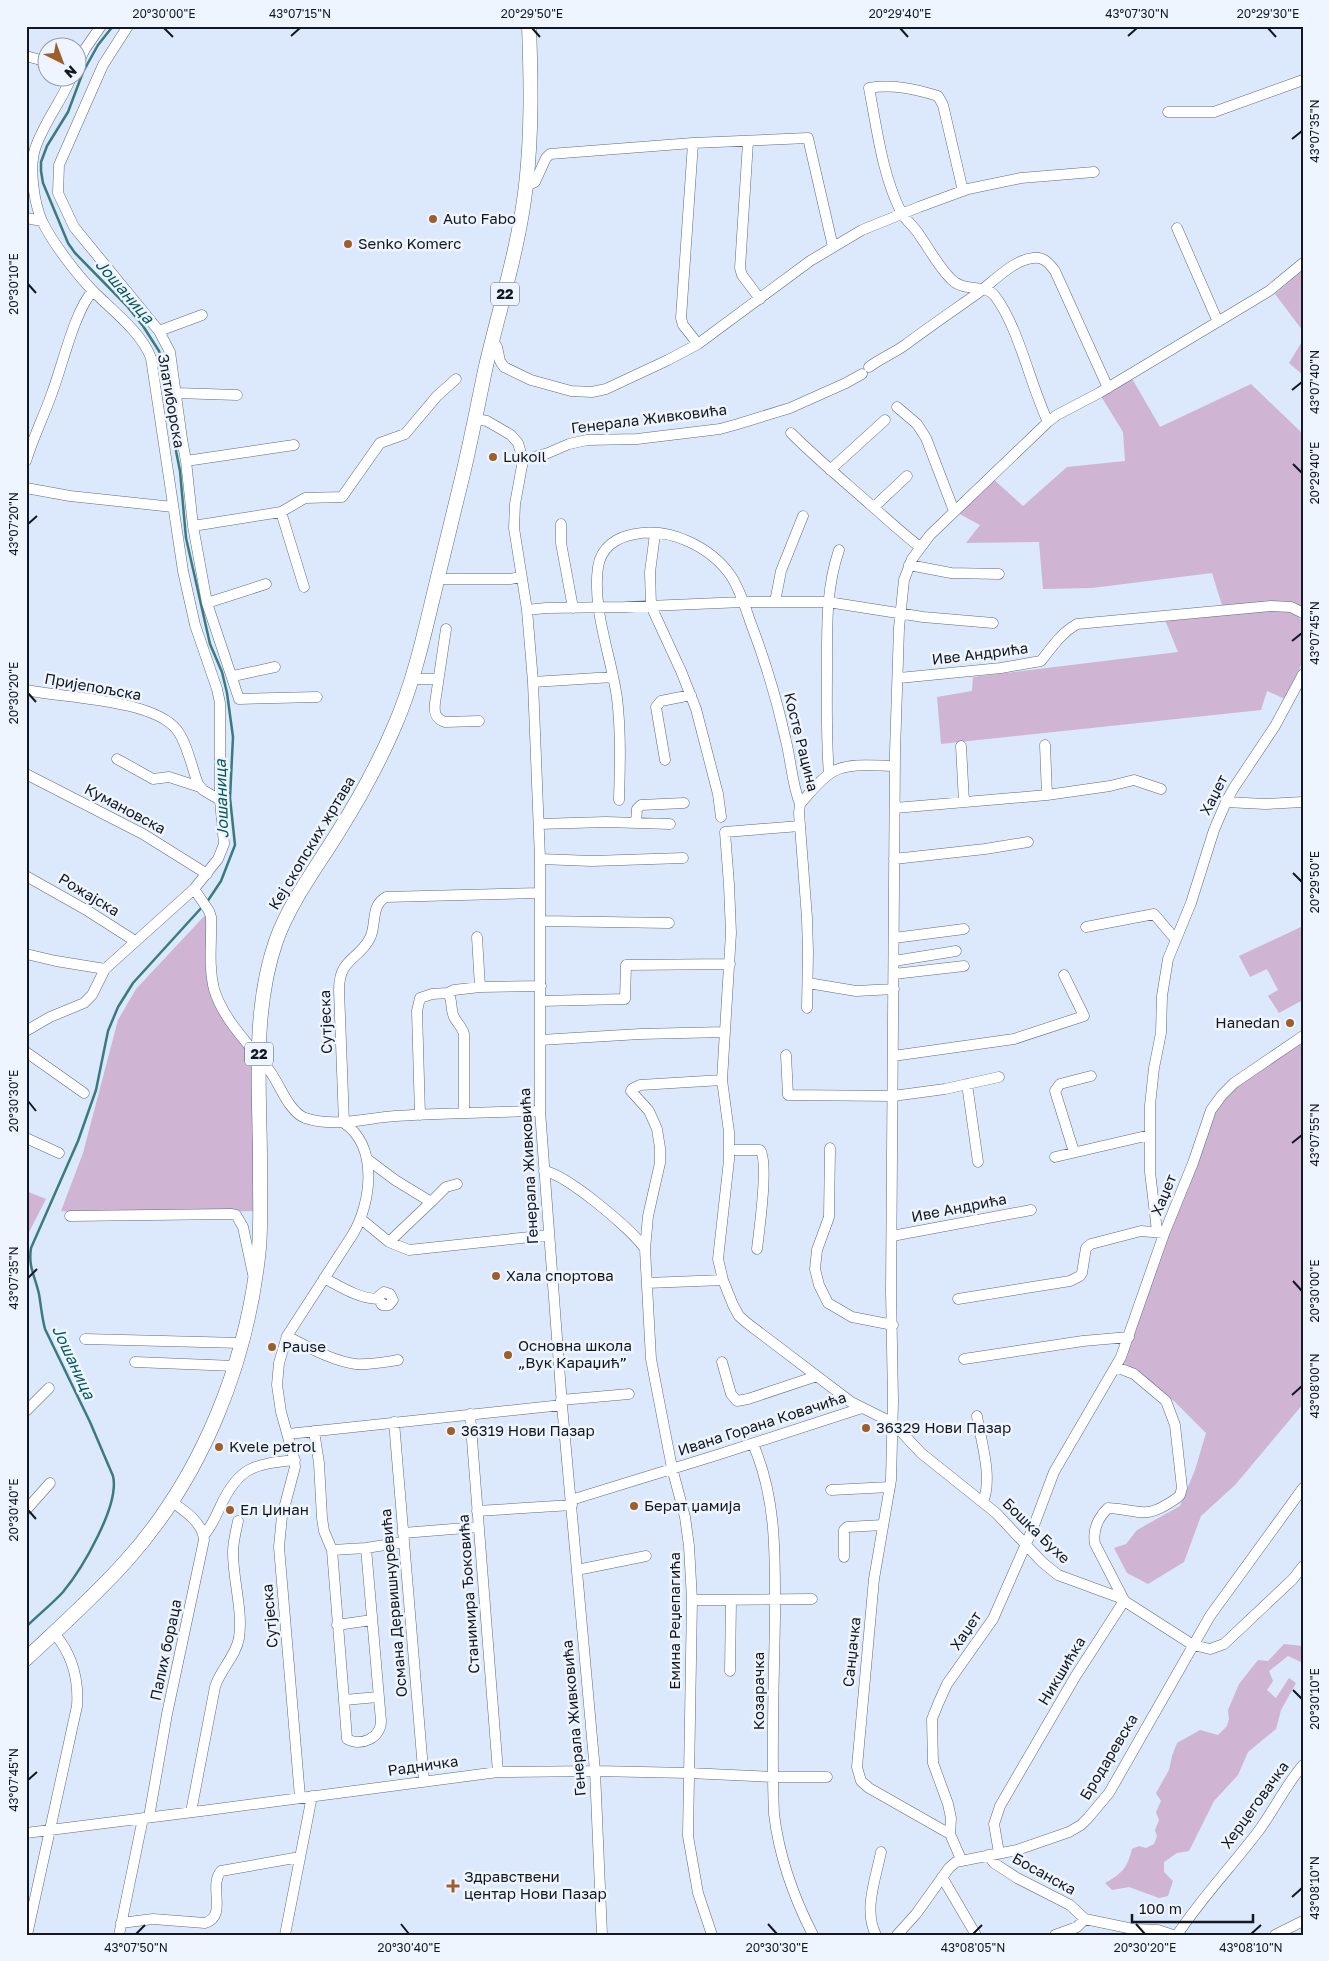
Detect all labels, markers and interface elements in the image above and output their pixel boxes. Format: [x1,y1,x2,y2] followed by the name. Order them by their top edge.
[132,6,196,21] text: 20°30'00"E
[269,6,331,21] text: 43°07'15"N
[501,6,563,21] text: 20°29'50"E
[869,6,931,21] text: 20°29'40"E
[1105,6,1169,21] text: 43°07'30"N
[1237,6,1299,21] text: 20°29'30"E
[38,38,88,88] north arrow
[61,62,81,82] text: N
[1307,99,1322,163] text: 43°07'35"N
[443,209,516,227] place label: Auto Fabo
[427,213,439,225] marker: Auto Fabo
[358,234,461,252] place label: Senko Komerc
[342,238,354,250] marker: Senko Komerc
[6,253,21,315] text: 20°30'10"E
[91,255,159,328] water label: Јошаница
[491,282,519,306] road number: 22
[1307,350,1322,414] text: 43°07'40"N
[155,352,189,449] street label: Златиборска
[570,400,728,436] street label: Генерала Живковића
[1307,442,1322,504] text: 20°29'40"E
[503,447,547,465] place label: Lukoil
[487,451,499,463] marker: Lukoil
[6,492,21,556] text: 43°07'20"N
[1307,601,1322,665] text: 43°07'45"N
[931,638,1029,668] street label: Иве Андрића
[6,662,21,724] text: 20°30'20"E
[43,669,143,703] street label: Пријепољска
[781,690,823,793] street label: Косте Рацина
[210,758,232,839] water label: Јошаница
[1195,771,1231,818] street label: Хаџет
[264,772,358,913] street label: Кеј скопских жртава
[82,779,169,837] street label: Кумановска
[1307,851,1322,913] text: 20°29'50"E
[56,869,123,919] street label: Рожајска
[315,990,335,1054] street label: Сутјеска
[1215,1013,1280,1031] place label: Hanedan
[1284,1017,1296,1029] marker: Hanedan
[245,1042,273,1066] road number: 22
[6,1070,21,1132] text: 20°30'30"E
[515,1087,541,1245] street label: Генерала Живковића
[1307,1103,1322,1167] text: 43°07'55"N
[1147,1171,1180,1218] street label: Хаџет
[910,1189,1008,1225] street label: Иве Андрића
[6,1246,21,1310] text: 43°07'35"N
[1307,1259,1322,1323] text: 20°30'00"E
[506,1266,614,1284] place label: Хала спортова
[490,1270,502,1282] marker: Хала спортова
[48,1322,100,1403] water label: Јошаница
[518,1336,632,1371] place label: Основна школа „Вук Караџић”
[282,1337,326,1355] place label: Pause
[266,1341,278,1353] marker: Pause
[502,1349,514,1361] marker: Основна школа „Вук Караџић”
[1307,1353,1322,1419] text: 43°08'00"N
[675,1387,848,1459] street label: Ивана Горана Ковачића
[876,1418,1011,1436] place label: 36329 Нови Пазар
[461,1421,595,1439] place label: 36319 Нови Пазар
[860,1422,872,1434] marker: 36329 Нови Пазар
[445,1425,457,1437] marker: 36319 Нови Пазар
[229,1437,316,1455] place label: Kvele petrol
[213,1441,225,1453] marker: Kvele petrol
[6,1479,21,1541] text: 20°30'40"E
[999,1494,1074,1567] street label: Бошка Бухе
[644,1496,741,1514] place label: Берат џамија
[240,1500,309,1518] place label: Ел Џинан
[628,1500,640,1512] marker: Берат џамија
[224,1504,236,1516] marker: Ел Џинан
[376,1508,410,1698] street label: Османа Дервишнуревића
[453,1514,483,1674] street label: Станимира Ђоковића
[665,1552,683,1690] street label: Емина Реџепагића
[257,1583,281,1649] street label: Сутјеска
[145,1597,185,1702] street label: Палих бораца
[946,1607,985,1653] street label: Хаџет
[838,1616,864,1688] street label: Санџачка
[1034,1633,1089,1708] street label: Никшићка
[557,1639,589,1797] street label: Генерала Живковића
[749,1652,767,1730] street label: Козарачка
[1307,1668,1322,1730] text: 20°30'10"E
[1075,1710,1141,1803] street label: Бродаревска
[6,1748,21,1812] text: 43°07'45"N
[386,1751,459,1779] street label: Радничка
[1216,1757,1292,1852] street label: Херцеговачка
[1010,1848,1079,1898] street label: Босанска
[1307,1856,1322,1920] text: 43°08'10"N
[464,1867,607,1902] place label: Здравствени центар Нови Пазар
[446,1879,460,1893] marker: Здравствени центар Нови Пазар
[1132,1891,1253,1923] scale bar
[1139,1899,1182,1917] text: 100 m
[104,1940,168,1955] text: 43°07'50"N
[378,1940,440,1955] text: 20°30'40"E
[746,1940,808,1955] text: 20°30'30"E
[941,1940,1005,1955] text: 43°08'05"N
[1114,1940,1176,1955] text: 20°30'20"E
[1219,1940,1283,1955] text: 43°08'10"N

